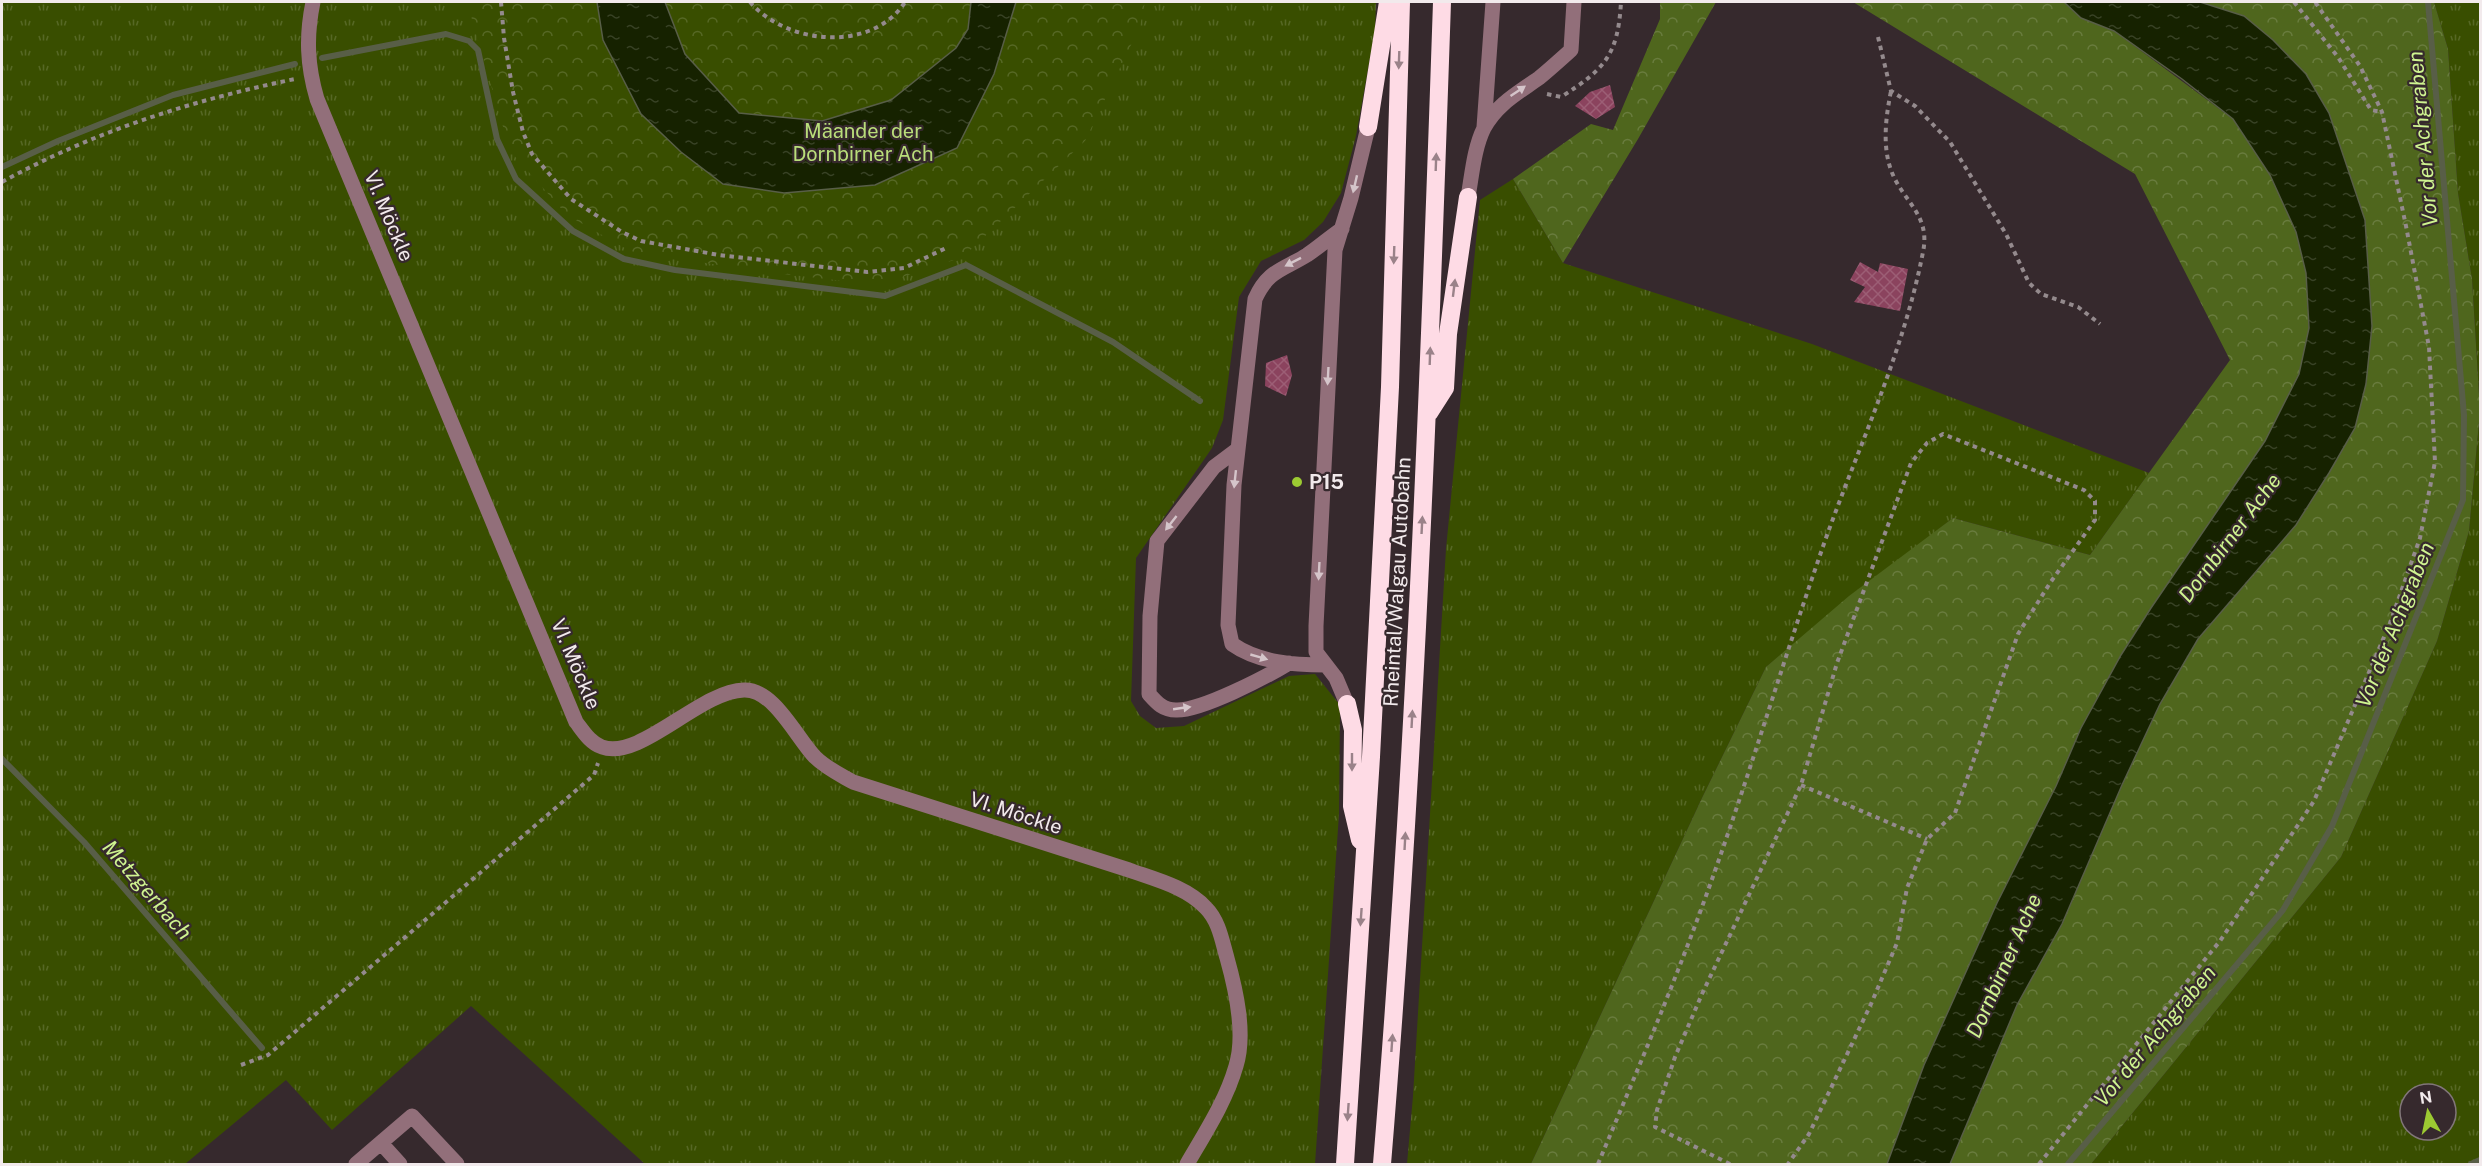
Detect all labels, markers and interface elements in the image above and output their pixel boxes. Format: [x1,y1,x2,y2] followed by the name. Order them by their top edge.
[1394,50,1404,69] one-way arrow
[2402,50,2443,228] water label: Vor der Achgraben
[1510,85,1526,97] one-way arrow
[792,119,934,166] park label: Mäander der Dornbirner Ach
[1432,152,1441,171] one-way arrow
[359,167,419,265] street label: VI. Möckle
[1349,175,1359,194] one-way arrow
[1389,245,1398,264] one-way arrow
[1285,257,1302,267] one-way arrow
[1450,279,1459,298] one-way arrow
[1425,347,1434,366] one-way arrow
[1323,367,1332,386] one-way arrow
[1378,457,1416,707] street label: Rheintal/Walgau Autobahn
[2173,468,2286,607] water label: Dornbirner Ache
[1230,470,1240,489] one-way arrow
[1309,470,1344,494] place label: P15
[1290,475,1304,489] marker: P15
[1166,515,1178,530] one-way arrow
[1418,515,1427,534] one-way arrow
[2350,538,2439,711] water label: Vor der Achgraben
[1314,562,1323,581] one-way arrow
[546,615,606,713] street label: VI. Möckle
[1250,652,1268,662] one-way arrow
[1173,703,1192,712] one-way arrow
[1408,710,1417,729] one-way arrow
[1347,753,1357,772] one-way arrow
[967,787,1065,839] street label: VI. Möckle
[1401,831,1410,850] one-way arrow
[97,835,197,945] water label: Metzgerbach
[1961,890,2046,1042] water label: Dornbirner Ache
[1356,908,1366,927] one-way arrow
[2088,960,2221,1111] water label: Vor der Achgraben
[1387,1034,1397,1053] one-way arrow
[2398,1082,2458,1142] north arrow
[2418,1087,2433,1108] text: N
[1344,1102,1353,1121] one-way arrow

